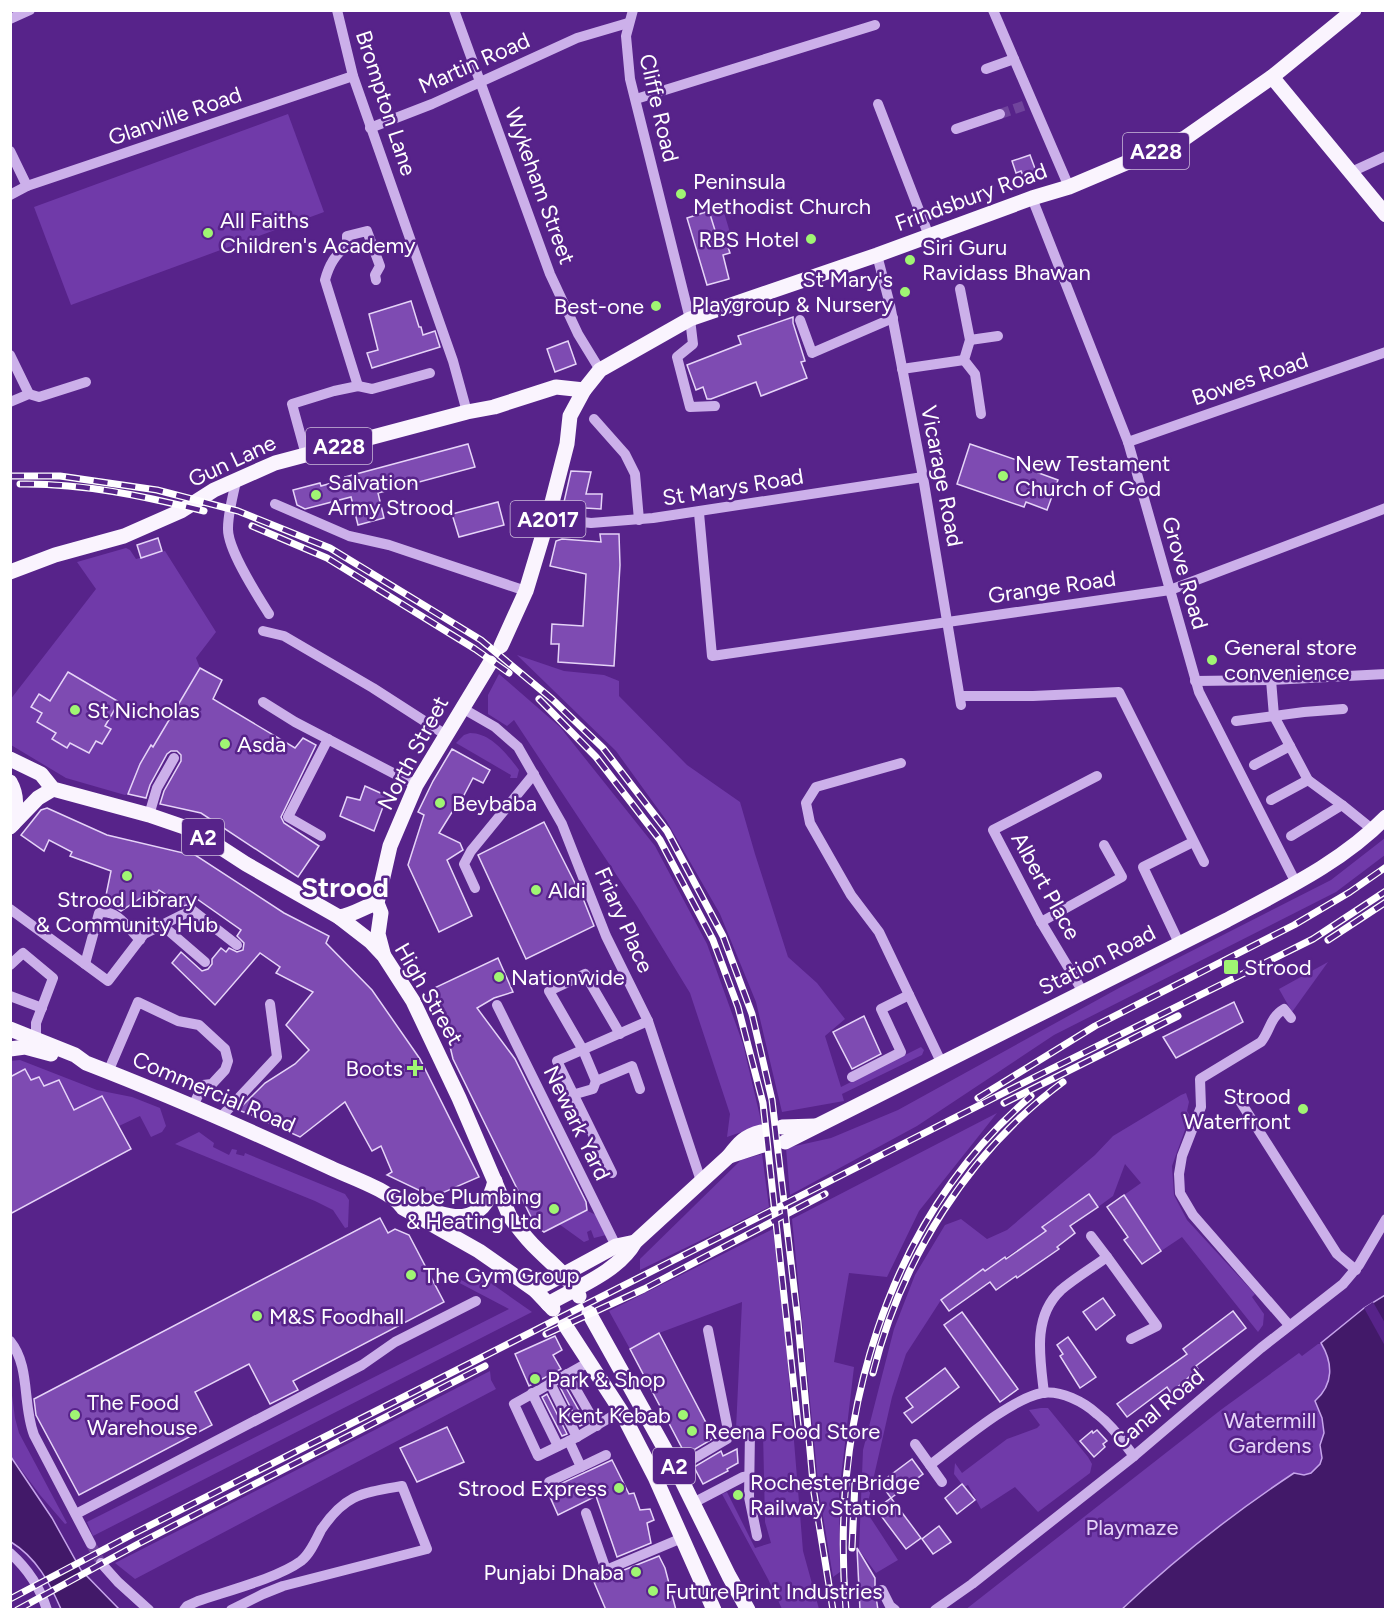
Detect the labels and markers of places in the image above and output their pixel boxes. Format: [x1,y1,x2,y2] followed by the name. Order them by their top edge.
[693,168,871,220] place label: Peninsula Methodist Church
[674,187,688,201] marker: Peninsula Methodist Church
[220,207,416,259] place label: All Faiths Children's Academy
[201,226,215,240] marker: All Faiths Children's Academy
[698,226,799,253] place label: RBS Hotel
[804,232,818,246] marker: RBS Hotel
[922,234,1091,286] place label: Siri Guru Ravidass Bhawan
[903,253,917,267] marker: Siri Guru Ravidass Bhawan
[692,266,893,318] place label: St Mary's Playgroup & Nursery
[898,285,912,299] marker: St Mary's Playgroup & Nursery
[554,293,644,320] place label: Best-one
[649,299,663,313] marker: Best-one
[1015,450,1170,502] place label: New Testament Church of God
[328,469,454,521] place label: Salvation Army Strood
[996,469,1010,483] marker: New Testament Church of God
[309,488,323,502] marker: Salvation Army Strood
[1224,634,1357,686] place label: General store convenience
[1205,653,1219,667] marker: General store convenience
[87,697,200,724] place label: St Nicholas
[68,703,82,717] marker: St Nicholas
[237,731,286,758] place label: Asda
[218,737,232,751] marker: Asda
[452,790,537,817] place label: Beybaba
[433,796,447,810] marker: Beybaba
[120,869,134,883] marker: Strood Library & Community Hub
[548,877,586,904] place label: Aldi
[529,883,543,897] marker: Aldi
[36,886,218,938] place label: Strood Library & Community Hub
[1244,954,1312,981] place label: Strood
[1222,958,1240,976] marker: Strood
[511,964,625,991] place label: Nationwide
[492,970,506,984] marker: Nationwide
[345,1055,403,1082] place label: Boots
[408,1061,422,1075] marker: Boots
[1183,1083,1291,1135] place label: Strood Waterfront
[1296,1102,1310,1116] marker: Strood Waterfront
[386,1183,542,1235] place label: Globe Plumbing & Heating Ltd
[547,1202,561,1216] marker: Globe Plumbing & Heating Ltd
[423,1262,580,1289] place label: The Gym Group
[404,1268,418,1282] marker: The Gym Group
[269,1303,404,1330] place label: M&S Foodhall
[250,1309,264,1323] marker: M&S Foodhall
[547,1366,665,1393] place label: Park & Shop
[528,1372,542,1386] marker: Park & Shop
[87,1389,197,1441] place label: The Food Warehouse
[557,1402,671,1429] place label: Kent Kebab
[68,1408,82,1422] marker: The Food Warehouse
[676,1408,690,1422] marker: Kent Kebab
[704,1418,880,1445] place label: Reena Food Store
[685,1424,699,1438] marker: Reena Food Store
[750,1469,920,1521] place label: Rochester Bridge Railway Station
[457,1475,607,1502] place label: Strood Express
[612,1481,626,1495] marker: Strood Express
[731,1488,745,1502] marker: Rochester Bridge Railway Station
[483,1559,624,1586] place label: Punjabi Dhaba
[629,1565,643,1579] marker: Punjabi Dhaba
[665,1578,882,1605] place label: Future Print Industries
[646,1584,660,1598] marker: Future Print Industries

